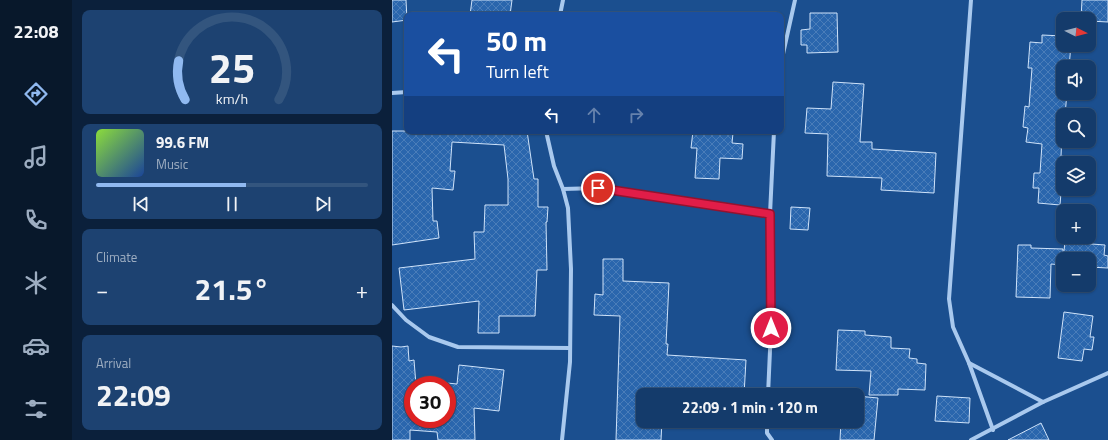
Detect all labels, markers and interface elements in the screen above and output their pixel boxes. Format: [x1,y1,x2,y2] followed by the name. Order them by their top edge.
[1056,12,1096,52] north arrow
[1056,12,1096,292] map controls
[14,18,58,45] text: 22:08
[486,19,547,62] text: 50 m
[420,28,472,80] icon: left
[209,36,255,99] text: 25
[486,58,549,85] text: Turn left
[1056,60,1096,100] button: sound
[22,80,50,108] icon: directions
[216,88,248,110] text: km/h
[541,104,563,126] icon: left
[583,104,605,126] icon: ahead
[625,104,647,126] icon: right
[1056,108,1096,148] button: search
[156,131,209,154] text: 99.6 FM
[22,143,50,171] icon: music
[156,154,188,174] text: Music
[1056,156,1096,196] button: layers
[581,171,615,205] pin
[587,177,609,199] icon: arrive
[130,193,152,215] icon: previous
[221,193,243,215] icon: pause
[312,193,334,215] icon: next
[1056,204,1096,244] button: +
[22,206,50,234] icon: phone
[96,247,137,267] text: Climate
[1056,252,1096,292] button: −
[195,266,269,312] text: 21.5°
[22,269,50,297] icon: climate
[96,273,108,307] text: −
[356,273,368,307] text: +
[750,307,792,349] position arrow
[22,332,50,360] icon: car
[96,353,131,373] text: Arrival
[96,372,171,418] text: 22:09
[404,376,456,428] speed limit sign: 30
[22,395,50,423] icon: filters
[682,396,818,419] text: 22:09 · 1 min · 120 m

